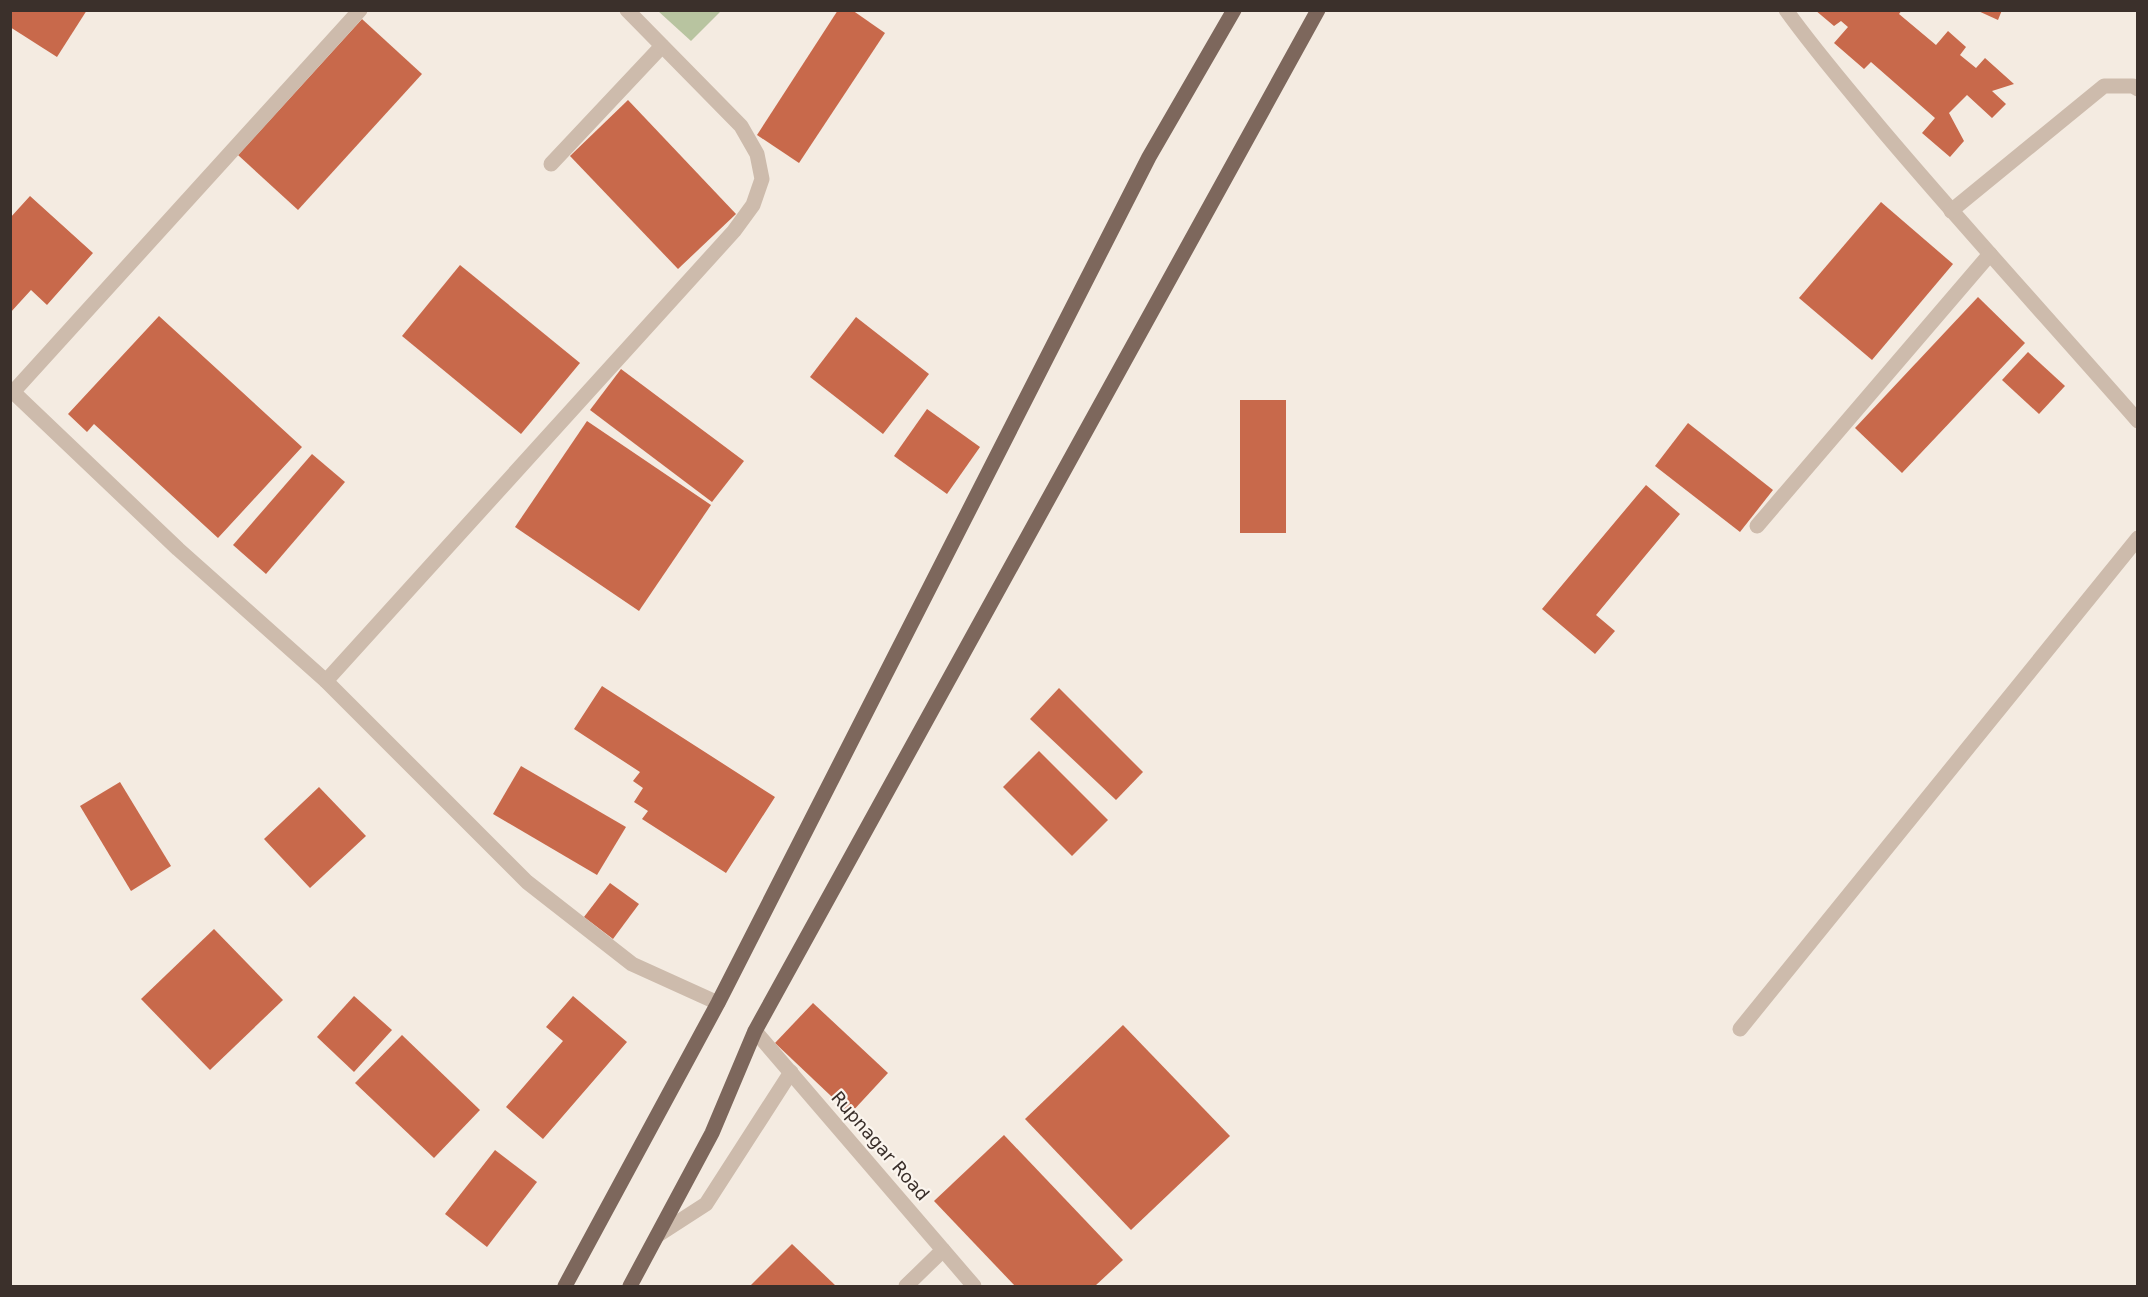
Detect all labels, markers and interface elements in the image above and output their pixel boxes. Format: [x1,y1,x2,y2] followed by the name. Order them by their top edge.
[827,1087,933,1205] street label: Rupnagar Road

